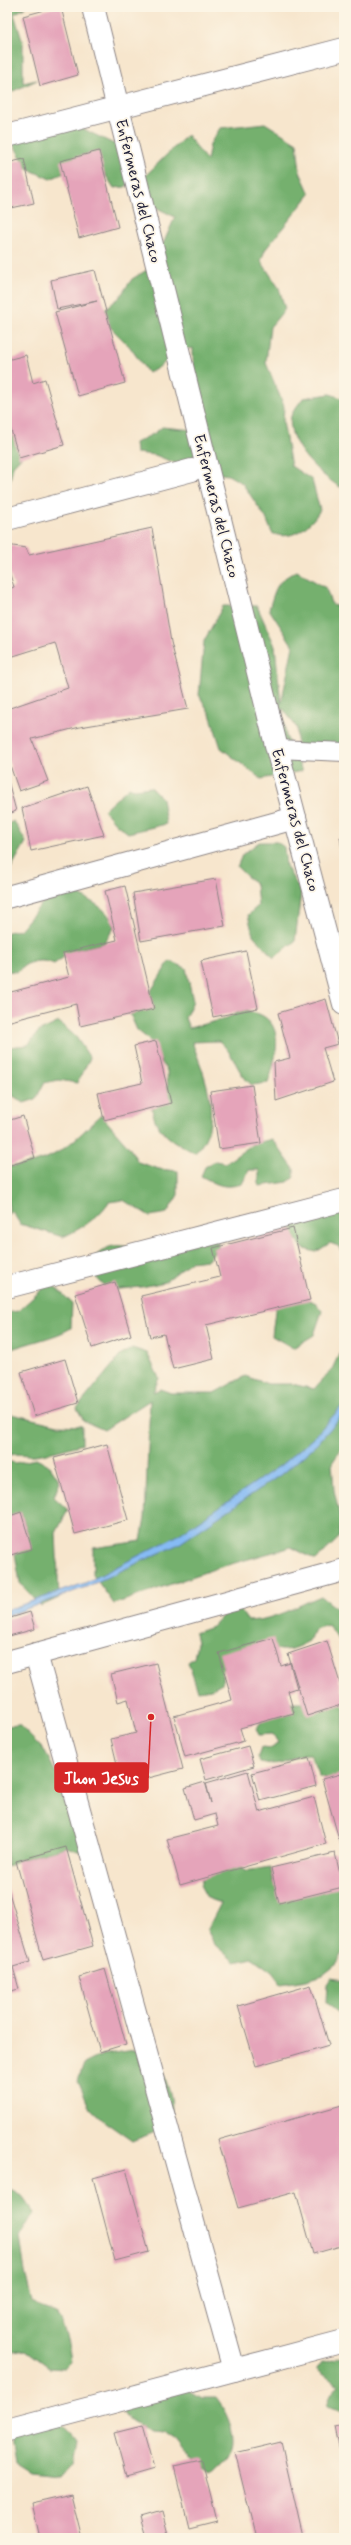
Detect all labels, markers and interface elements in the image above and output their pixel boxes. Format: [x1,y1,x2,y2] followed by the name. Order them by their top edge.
[110,117,166,265] street label: Enfermeras del Chaco
[188,432,244,580] street label: Enfermeras del Chaco
[266,746,324,894] street label: Enfermeras del Chaco
[55,1763,148,1792] callout: Jhon Jesus
[63,1768,139,1790] text: Jhon Jesus

